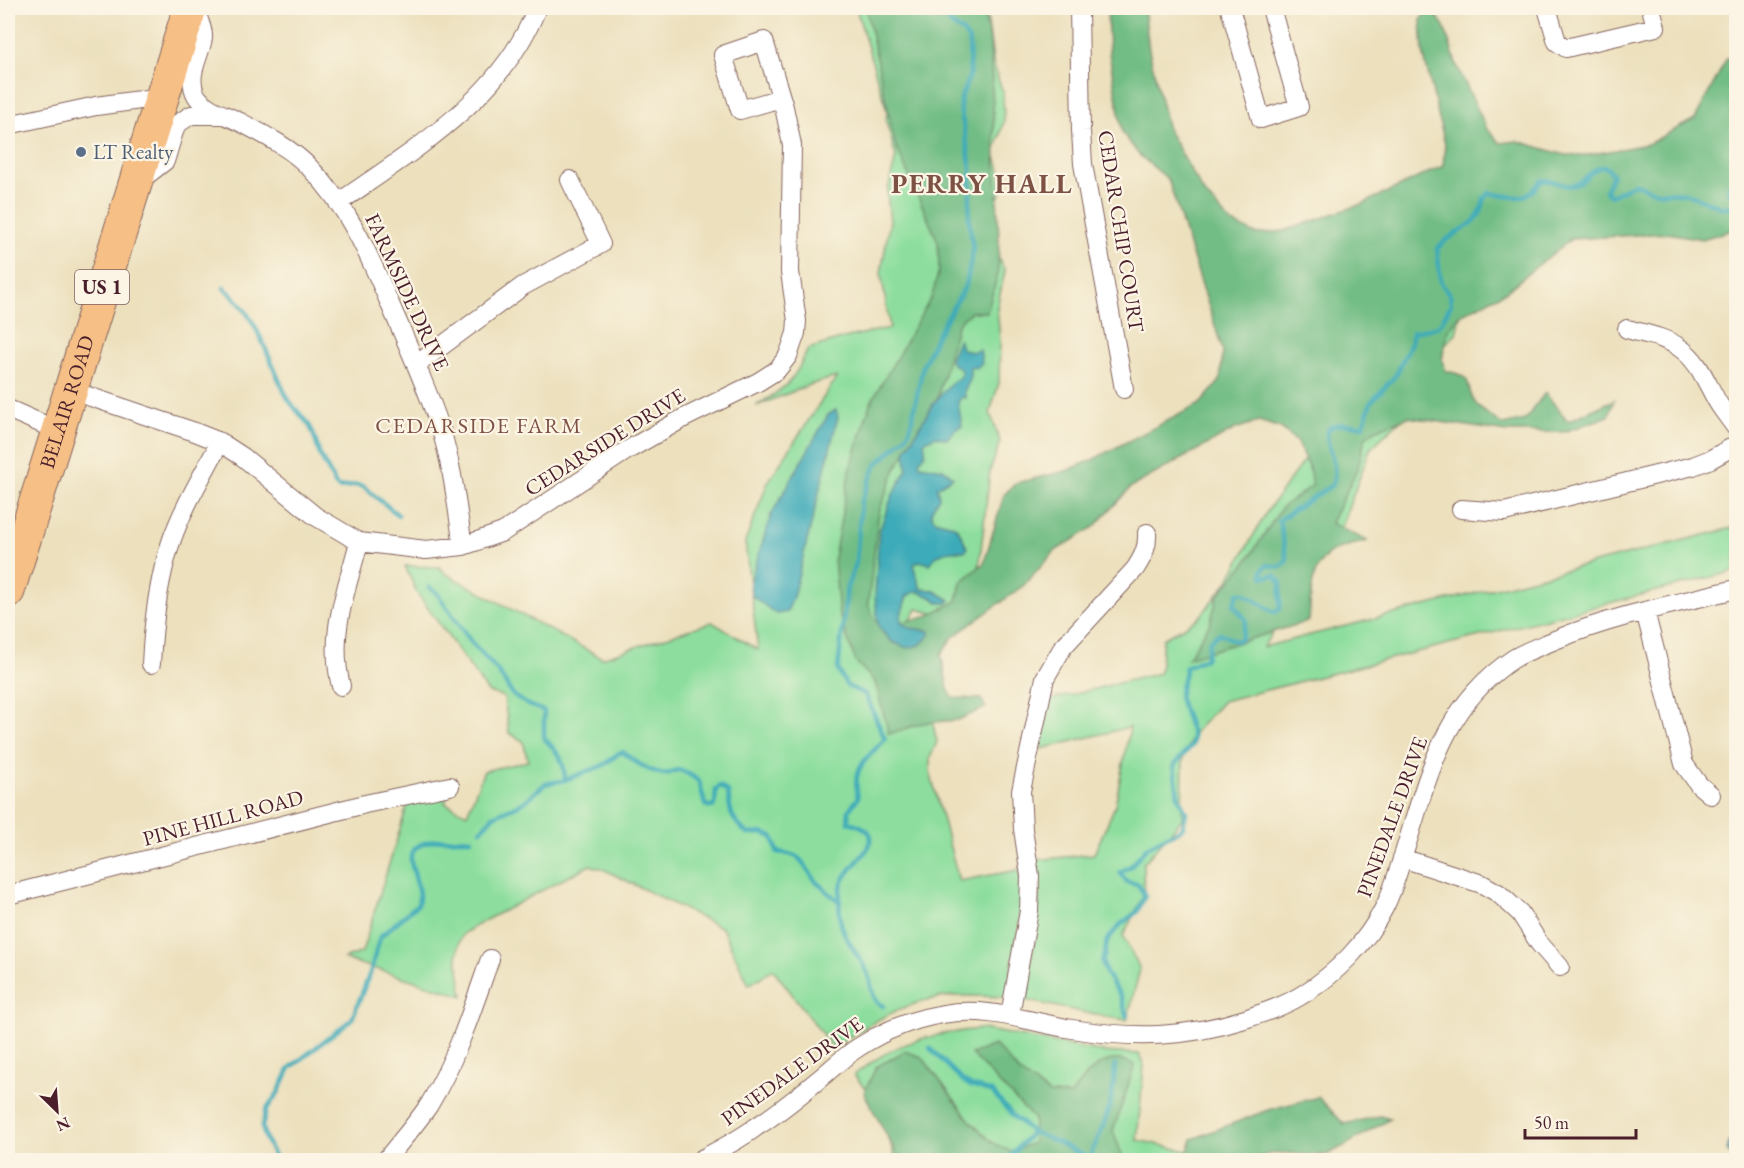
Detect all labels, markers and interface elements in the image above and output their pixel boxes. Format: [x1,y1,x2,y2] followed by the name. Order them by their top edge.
[1092,128,1151,335] street label: CEDAR CHIP COURT
[93,138,174,165] place label: LT Realty
[74,145,88,159] marker: LT Realty
[891,166,1073,201] district label: PERRY HALL
[359,209,456,375] street label: FARMSIDE DRIVE
[75,270,129,304] road number: US 1
[33,332,100,472] street label: BELAIR ROAD
[519,381,690,502] street label: CEDARSIDE DRIVE
[375,411,583,440] district label: CEDARSIDE FARM
[1350,733,1433,901] street label: PINEDALE DRIVE
[140,783,306,852] street label: PINE HILL ROAD
[715,1010,868,1131] street label: PINEDALE DRIVE
[27,1081,87,1141] north arrow
[1525,1102,1636,1140] scale bar
[1534,1111,1569,1134] text: 50 m
[53,1112,73,1136] text: N

